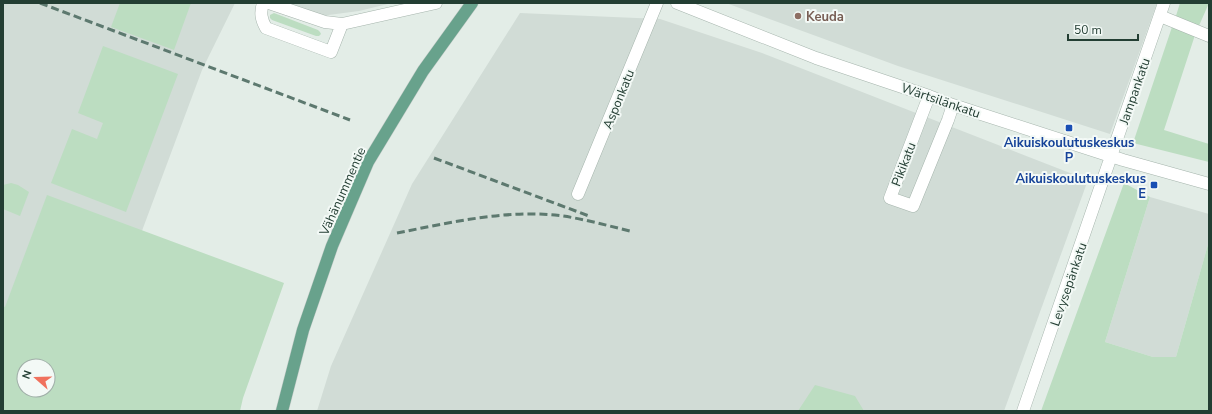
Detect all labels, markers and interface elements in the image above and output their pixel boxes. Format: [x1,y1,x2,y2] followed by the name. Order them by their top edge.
[806,8,844,26] place label: Keuda
[793,11,803,21] marker: Keuda
[1068,16,1138,42] scale bar
[1074,22,1102,38] text: 50 m
[1115,56,1155,128] street label: Jampankatu
[599,67,639,132] street label: Asponkatu
[899,79,983,123] street label: Wärtsilänkatu
[1064,123,1074,133] marker: Aikuiskoulutuskeskus P
[1004,134,1134,167] place label: Aikuiskoulutuskeskus P
[887,140,921,189] street label: Pikikatu
[315,144,371,239] street label: Vähänummentie
[1015,170,1146,203] place label: Aikuiskoulutuskeskus E
[1149,180,1159,190] marker: Aikuiskoulutuskeskus E
[1046,240,1092,329] street label: Levysepänkatu
[16,358,56,398] north arrow
[19,368,36,381] text: N

